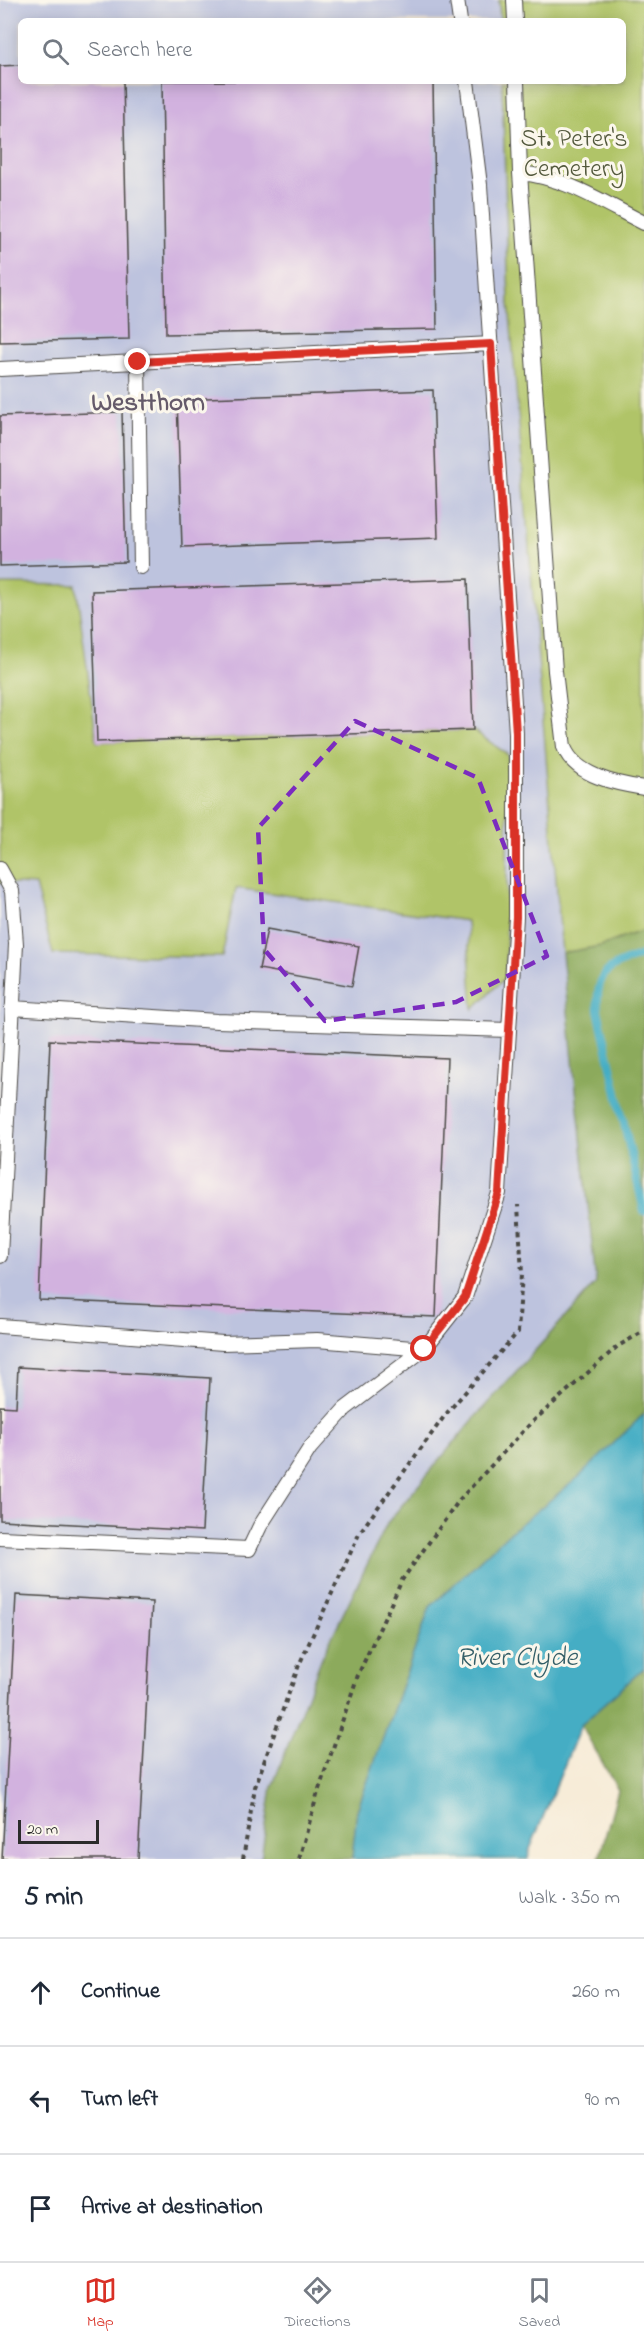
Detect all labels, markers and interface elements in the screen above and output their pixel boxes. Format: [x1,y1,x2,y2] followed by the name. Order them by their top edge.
[18,18,626,84] search box
[39,35,72,68] icon: search
[87,35,192,67] text: Search here
[521,121,627,189] park label: St. Peter's Cemetery
[124,348,150,374] route end
[91,384,205,423] district label: Westthorn
[410,1335,436,1361] route start
[457,1639,579,1678] water label: River Clyde
[18,1817,99,1844] scale bar
[27,1818,58,1842] text: 20 m
[24,1879,83,1917] text: 5 min
[518,1884,620,1913] text: Walk · 350 m
[24,1976,57,2009] icon: ahead
[81,1976,160,2008] text: Continue
[572,1978,620,2007] text: 260 m
[24,2084,57,2117] icon: left
[81,2084,158,2116] text: Turn left
[585,2086,620,2115] text: 90 m
[24,2192,57,2225] icon: arrive
[81,2192,263,2224] text: Arrive at destination
[84,2274,117,2334] tab: Map
[284,2274,351,2334] tab: Directions
[518,2274,560,2334] tab: Saved

